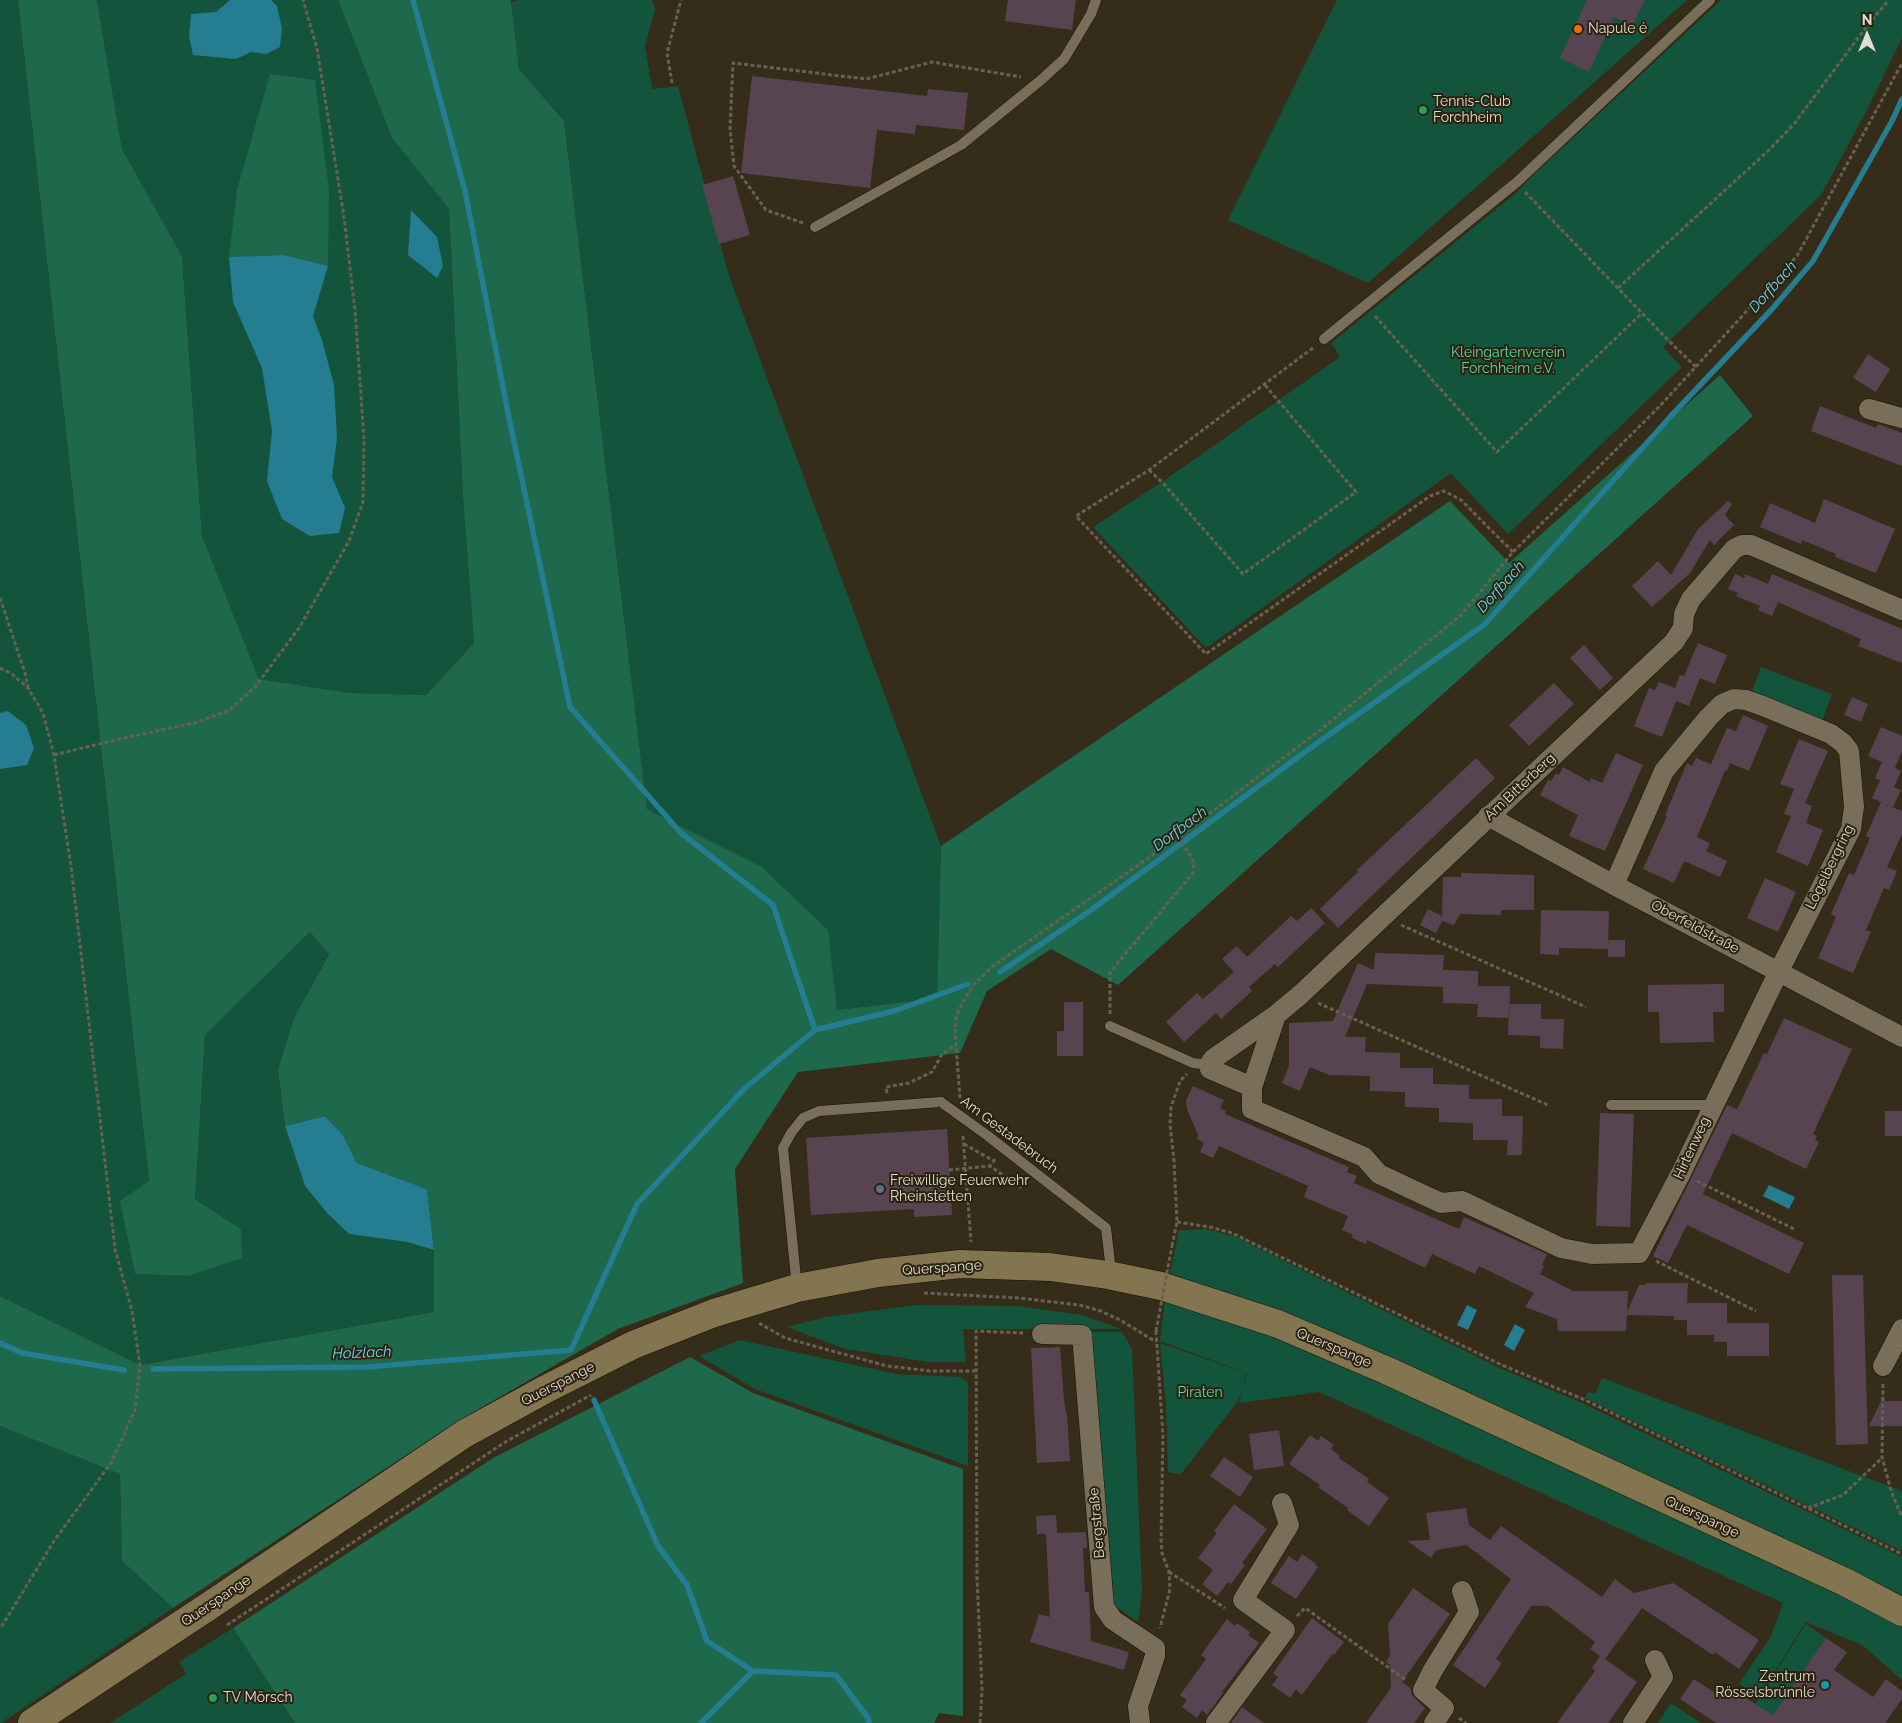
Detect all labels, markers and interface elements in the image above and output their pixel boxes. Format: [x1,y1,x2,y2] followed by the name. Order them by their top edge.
[1842,10,1892,60] north arrow
[1862,12,1872,28] text: N
[1588,21,1647,37] place label: Napule é
[1572,23,1584,35] marker: Napule é
[1433,94,1511,126] place label: Tennis-Club Forchheim
[1417,104,1429,116] marker: Tennis-Club Forchheim
[1745,258,1801,316] water label: Dorfbach
[1451,345,1565,378] park label: Kleingartenverein Forchheim e.V.
[1473,558,1529,616] water label: Dorfbach
[1481,750,1559,824] street label: Am Bitterberg
[1149,803,1211,855] water label: Dorfbach
[1802,822,1858,912] street label: Lögelbergring
[1648,897,1742,957] street label: Oberfeldstraße
[957,1093,1061,1177] street label: Am Gestadebruch
[1670,1114,1714,1182] street label: Hirtenweg
[890,1173,1029,1206] place label: Freiwillige Feuerwehr Rheinstetten
[874,1183,886,1195] marker: Freiwillige Feuerwehr Rheinstetten
[902,1257,982,1279] street label: Querspange
[1294,1325,1374,1371] street label: Querspange
[332,1343,392,1363] water label: Holzlach
[519,1358,597,1410] street label: Querspange
[1177,1385,1223,1401] park label: Piraten
[1086,1487,1108,1559] street label: Bergstraße
[1662,1492,1742,1542] street label: Querspange
[178,1572,254,1630] street label: Querspange
[1715,1669,1815,1701] place label: Zentrum Rösselsbrünnle
[1819,1679,1831,1691] marker: Zentrum Rösselsbrünnle
[223,1690,293,1706] place label: TV Mörsch
[207,1692,219,1704] marker: TV Mörsch

